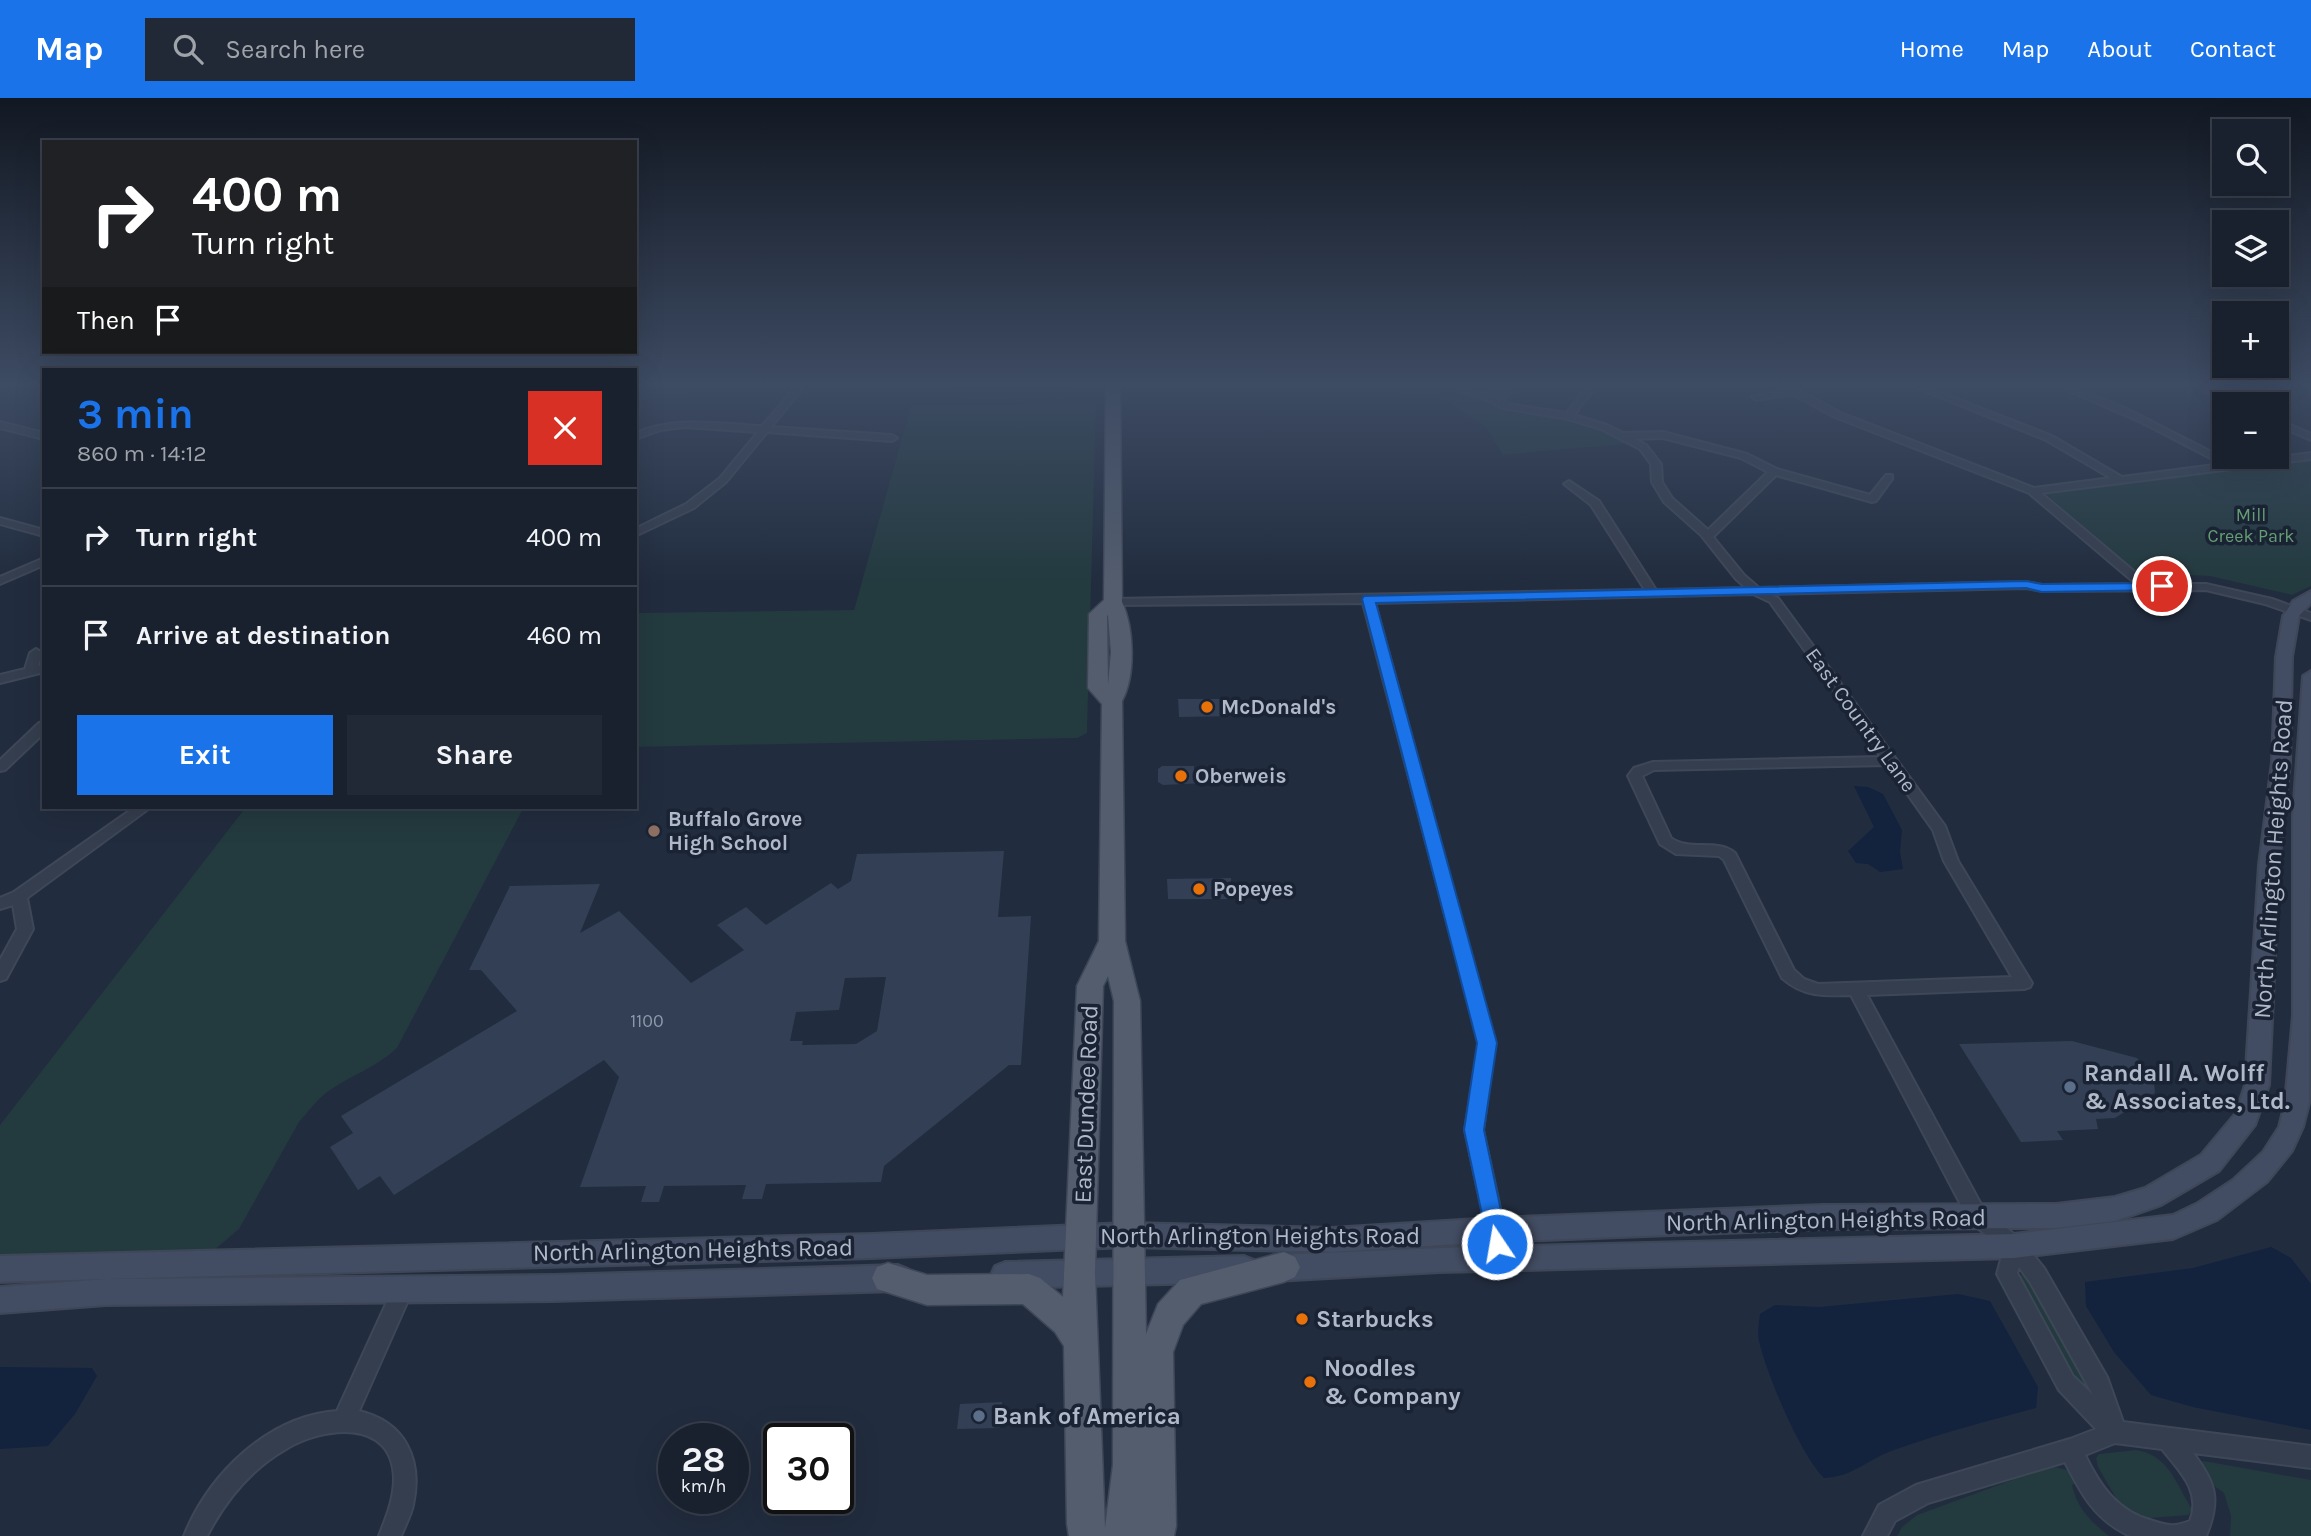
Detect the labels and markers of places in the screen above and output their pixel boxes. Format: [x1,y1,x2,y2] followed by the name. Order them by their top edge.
[2132,556,2192,616] pin
[1221,695,1336,719] place label: McDonald's
[1199,699,1215,715] marker: McDonald's
[1195,764,1287,788] place label: Oberweis
[1173,768,1189,784] marker: Oberweis
[668,807,802,855] place label: Buffalo Grove High School
[646,823,662,839] marker: Buffalo Grove High School
[1213,877,1294,901] place label: Popeyes
[1191,881,1207,897] marker: Popeyes
[2084,1059,2290,1115] place label: Randall A. Wolff & Associates, Ltd.
[2062,1079,2078,1095] marker: Randall A. Wolff & Associates, Ltd.
[1316,1305,1434,1333] place label: Starbucks
[1294,1311,1310,1327] marker: Starbucks
[1324,1354,1461,1410] place label: Noodles & Company
[1302,1374,1318,1390] marker: Noodles & Company
[993,1402,1181,1430] place label: Bank of America
[971,1408,987,1424] marker: Bank of America

